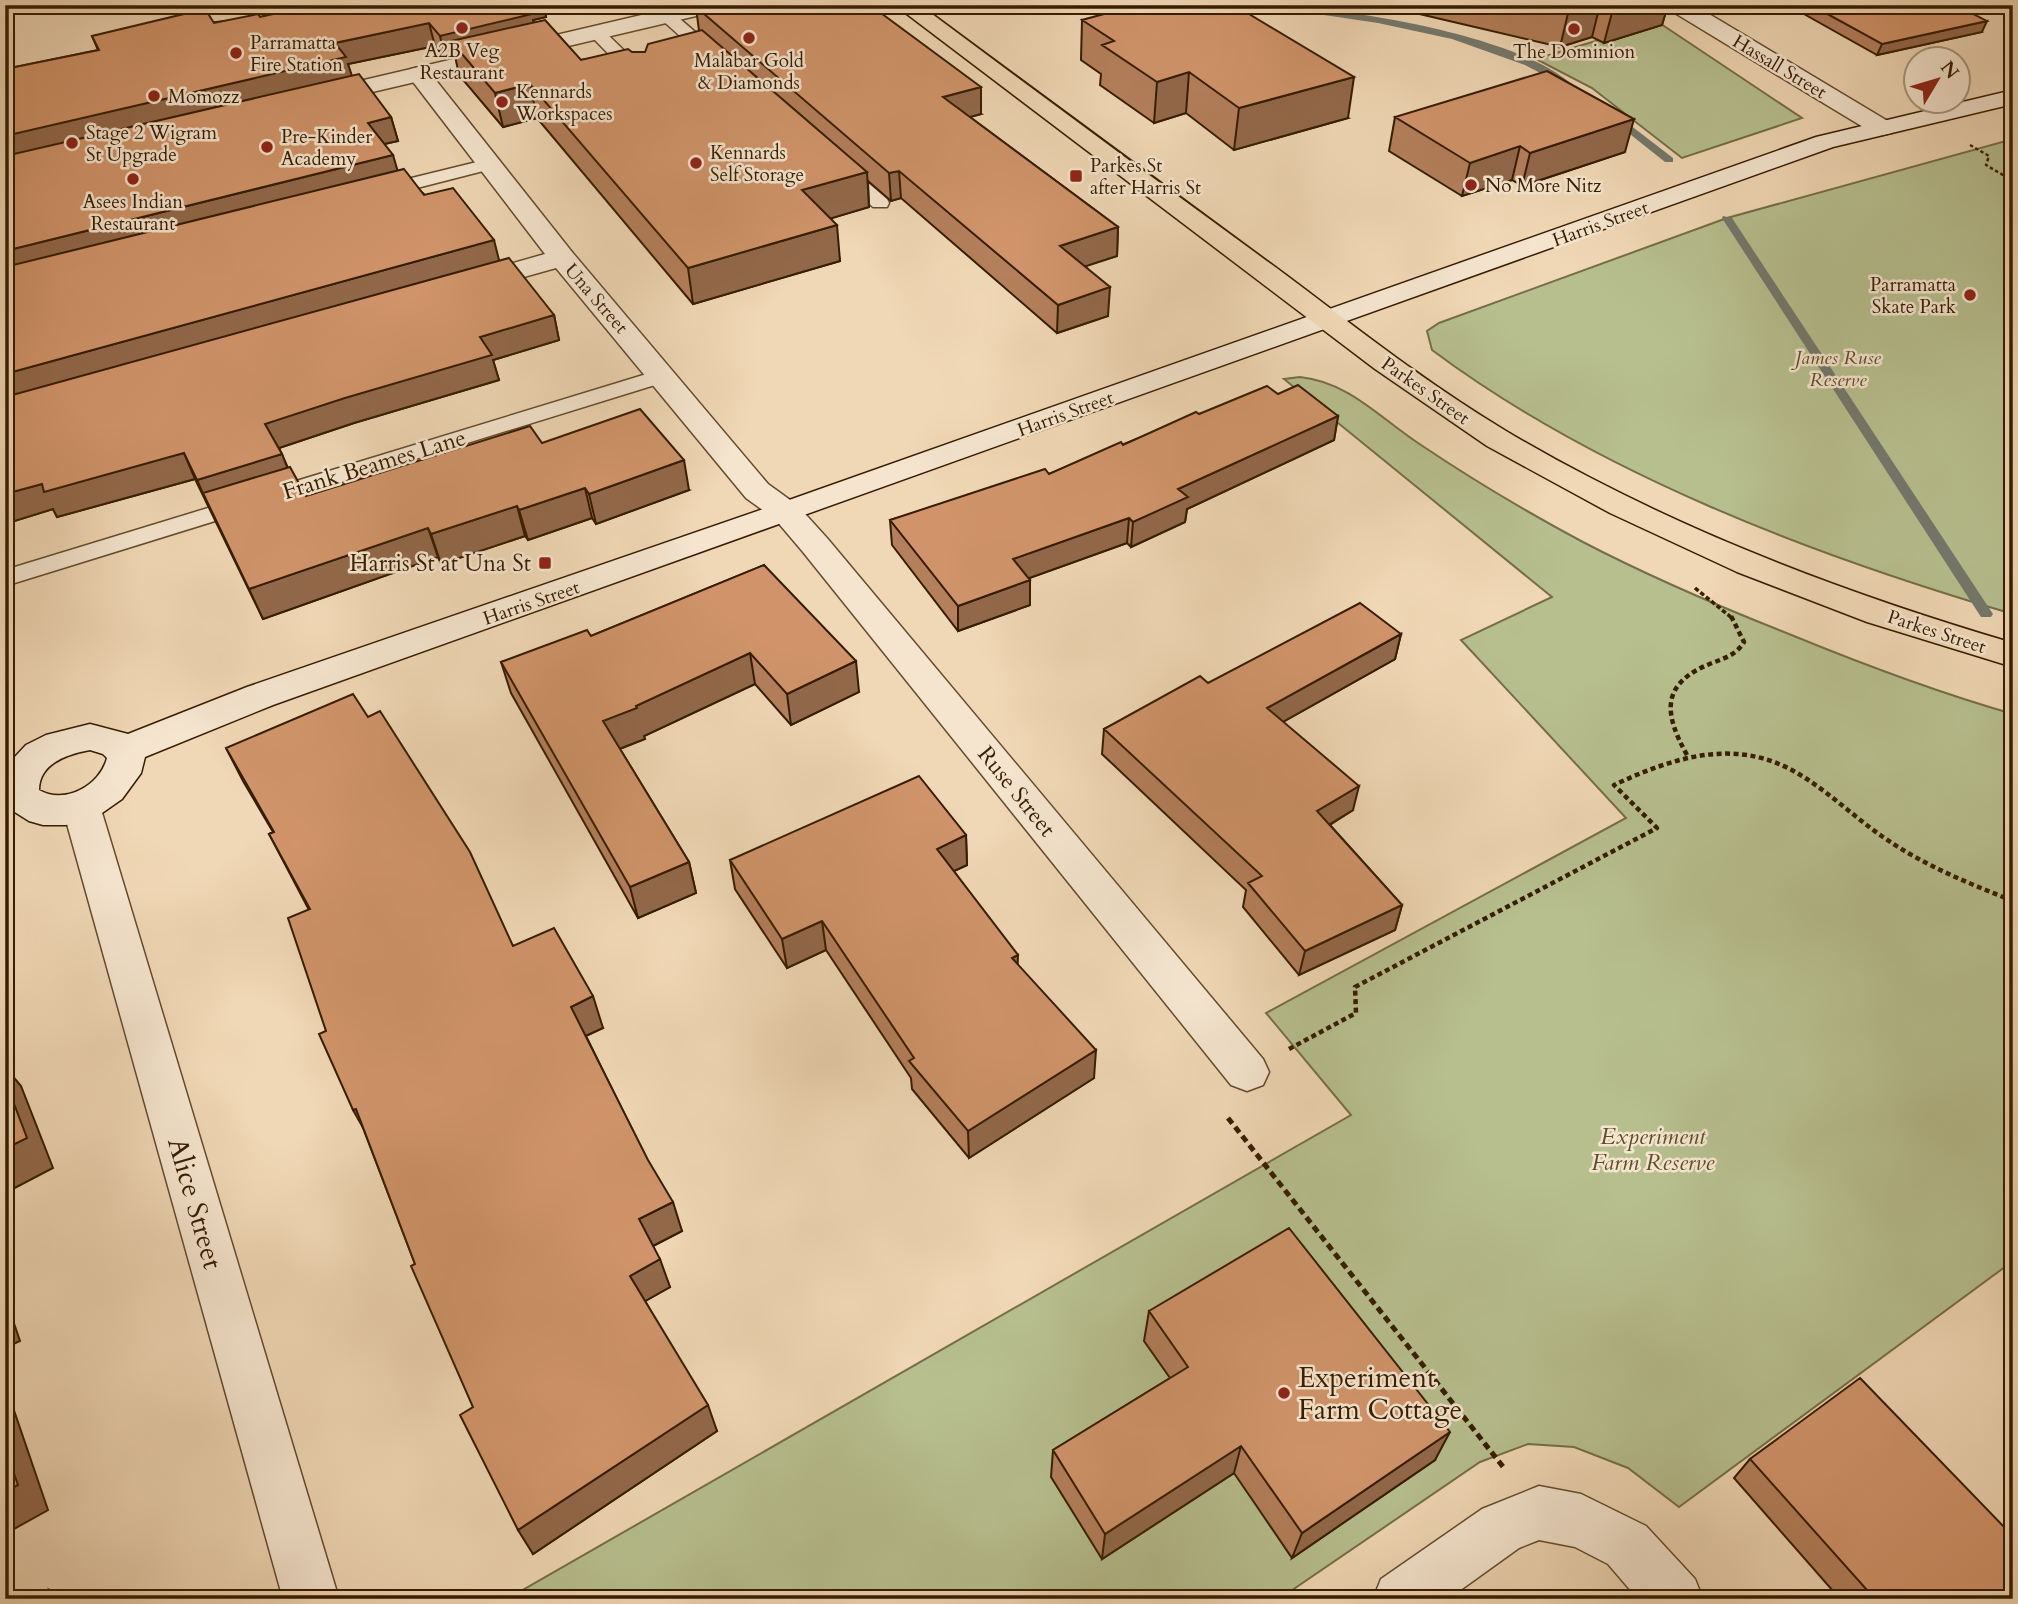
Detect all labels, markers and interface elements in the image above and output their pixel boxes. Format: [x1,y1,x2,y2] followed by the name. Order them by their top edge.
[454,20,470,36] marker: A2B Veg Restaurant
[1566,21,1582,37] marker: The Dominion
[1728,29,1831,105] street label: Hassall Street
[250,30,343,78] place label: Parramatta Fire Station
[741,30,757,46] marker: Malabar Gold & Diamonds
[420,38,504,86] place label: A2B Veg Restaurant
[1513,39,1635,65] place label: The Dominion
[228,45,244,61] marker: Parramatta Fire Station
[1902,46,1972,116] north arrow
[694,48,804,96] place label: Malabar Gold & Diamonds
[1934,56,1965,85] text: N
[515,79,613,127] place label: Kennards Workspaces
[168,84,240,110] place label: Momozz
[146,88,162,104] marker: Momozz
[494,94,510,110] marker: Kennards Workspaces
[86,120,218,168] place label: Stage 2 Wigram St Upgrade
[281,124,372,172] place label: Pre-Kinder Academy
[64,135,80,151] marker: Stage 2 Wigram St Upgrade
[259,139,275,155] marker: Pre-Kinder Academy
[710,140,804,188] place label: Kennards Self Storage
[1090,153,1201,201] place label: Parkes St after Harris St
[688,155,704,171] marker: Kennards Self Storage
[1068,168,1084,184] marker: Parkes St after Harris St
[125,171,141,187] marker: Asees Indian Restaurant
[1485,173,1602,199] place label: No More Nitz
[1463,177,1479,193] marker: No More Nitz
[83,189,183,237] place label: Asees Indian Restaurant
[1549,195,1652,253] street label: Harris Street
[558,258,634,339] street label: Una Street
[1870,272,1957,320] place label: Parramatta Skate Park
[1962,287,1978,303] marker: Parramatta Skate Park
[1791,345,1882,393] park label: James Ruse Reserve
[1376,351,1475,431] street label: Parkes Street
[1014,385,1117,443] street label: Harris Street
[279,422,470,507] street label: Frank Beames Lane
[350,548,531,579] place label: Harris St at Una St
[537,555,553,571] marker: Harris St at Una St
[480,574,583,632] street label: Harris Street
[1884,604,1989,660] street label: Parkes Street
[971,740,1063,843] street label: Ruse Street
[1592,1121,1715,1178] park label: Experiment Farm Reserve
[158,1133,232,1274] street label: Alice Street
[1298,1359,1462,1429] place label: Experiment Farm Cottage
[1276,1385,1292,1401] marker: Experiment Farm Cottage

